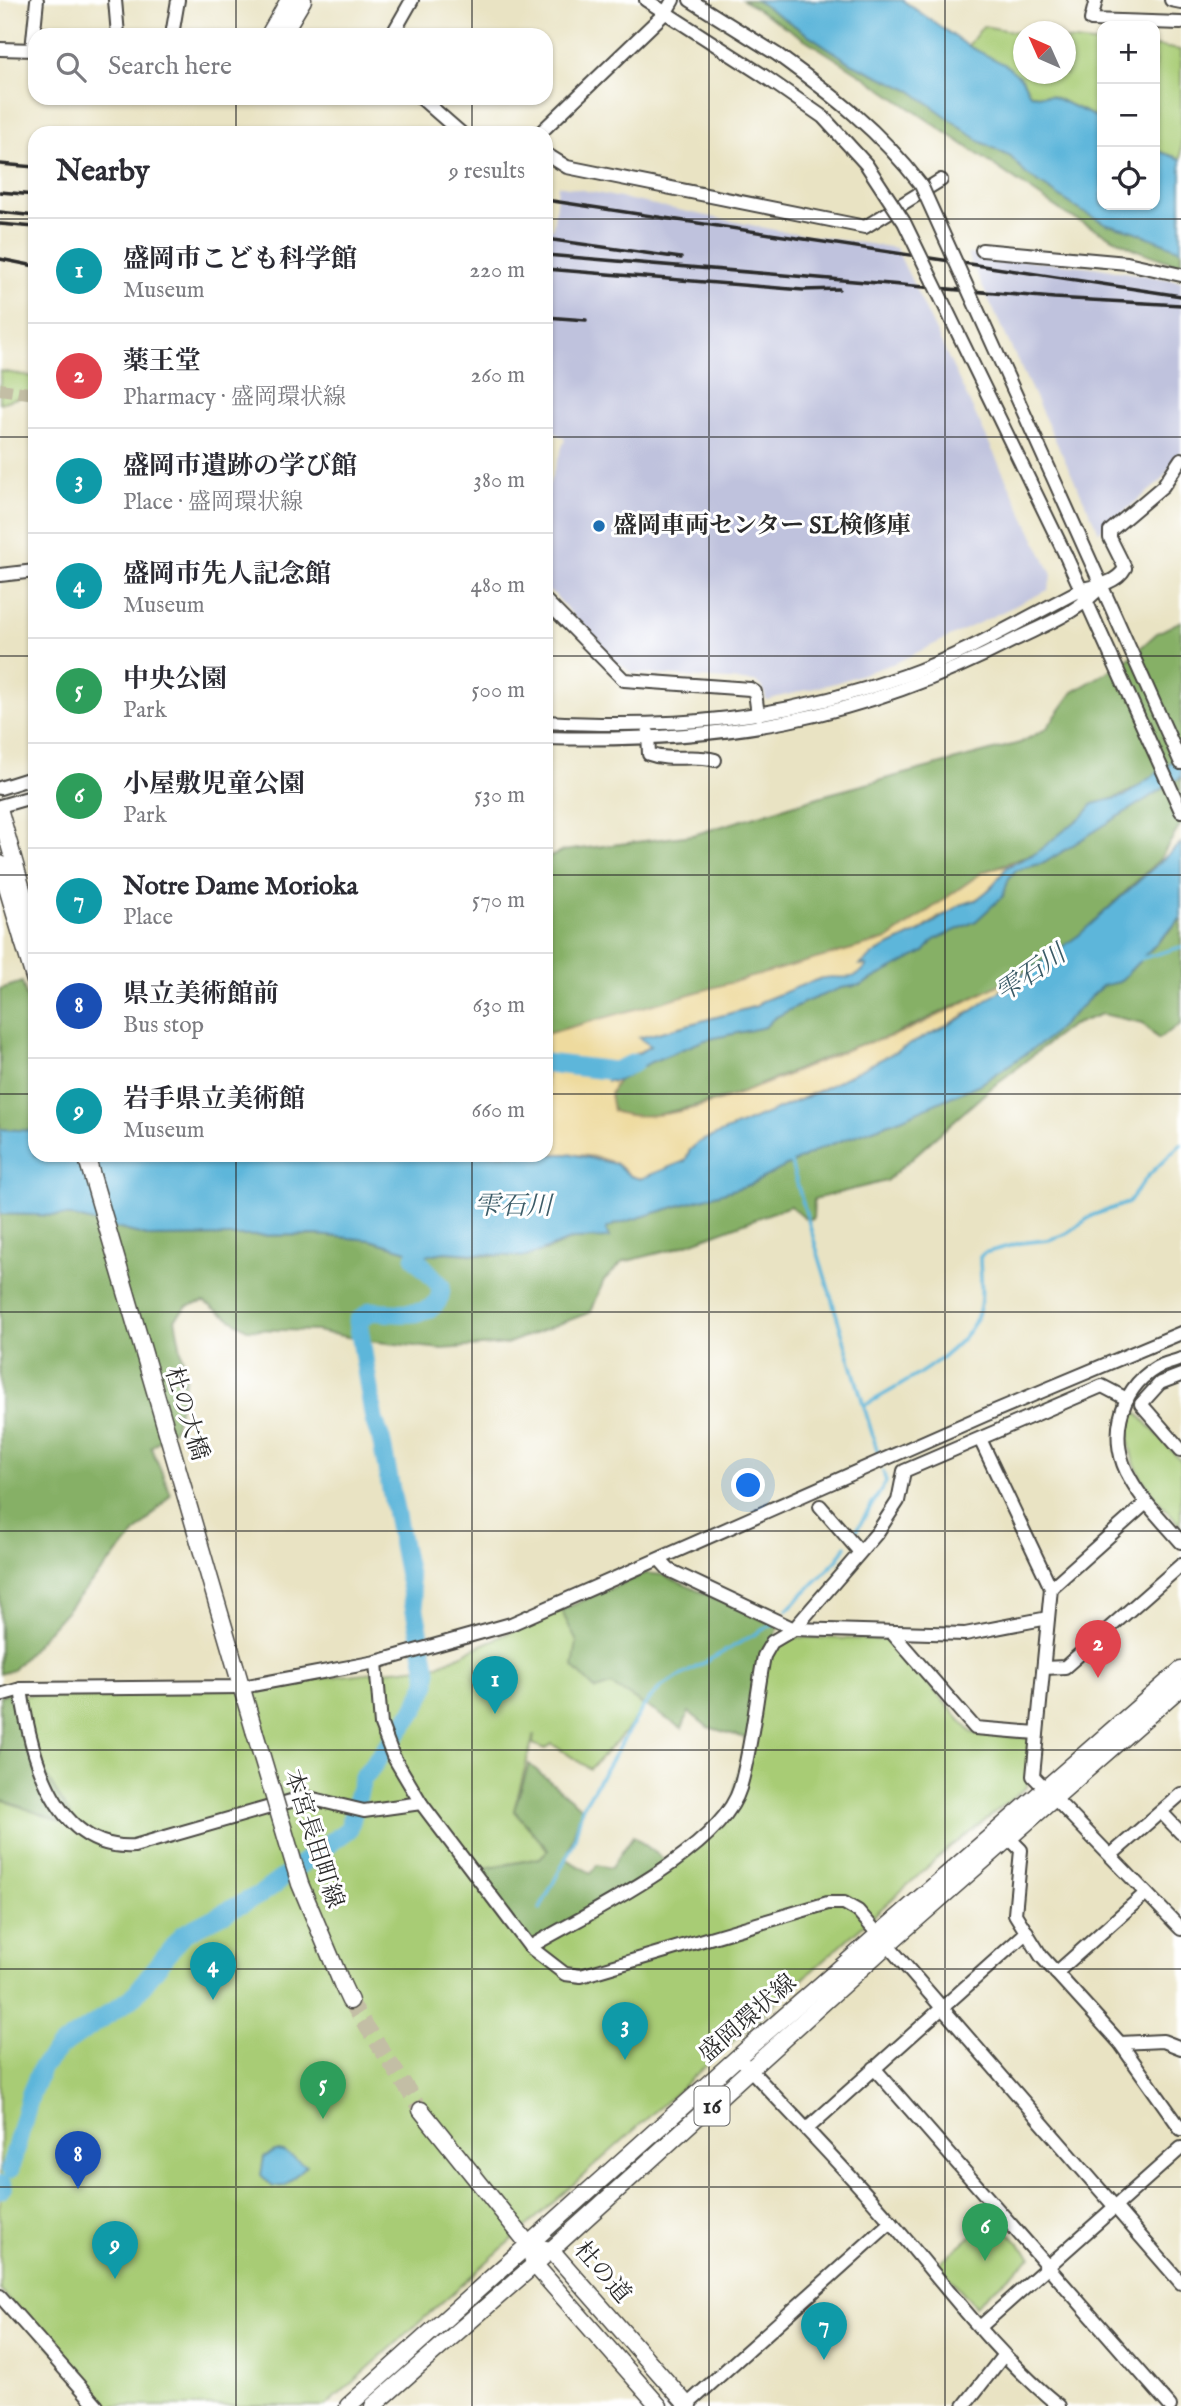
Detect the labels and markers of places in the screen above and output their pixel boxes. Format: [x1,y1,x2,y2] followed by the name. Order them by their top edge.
[613,511,911,542] place label: 盛岡車両センター SL検修庫
[591,518,607,534] marker: 盛岡車両センター SL検修庫
[1075,1620,1121,1678] pin: 2
[472,1656,518,1714] pin: 1
[190,1942,236,2000] pin: 4
[602,2002,648,2060] pin: 3
[300,2061,346,2119] pin: 5
[55,2131,101,2189] pin: 8
[962,2203,1008,2261] pin: 6
[92,2221,138,2279] pin: 9
[801,2302,847,2360] pin: 7

